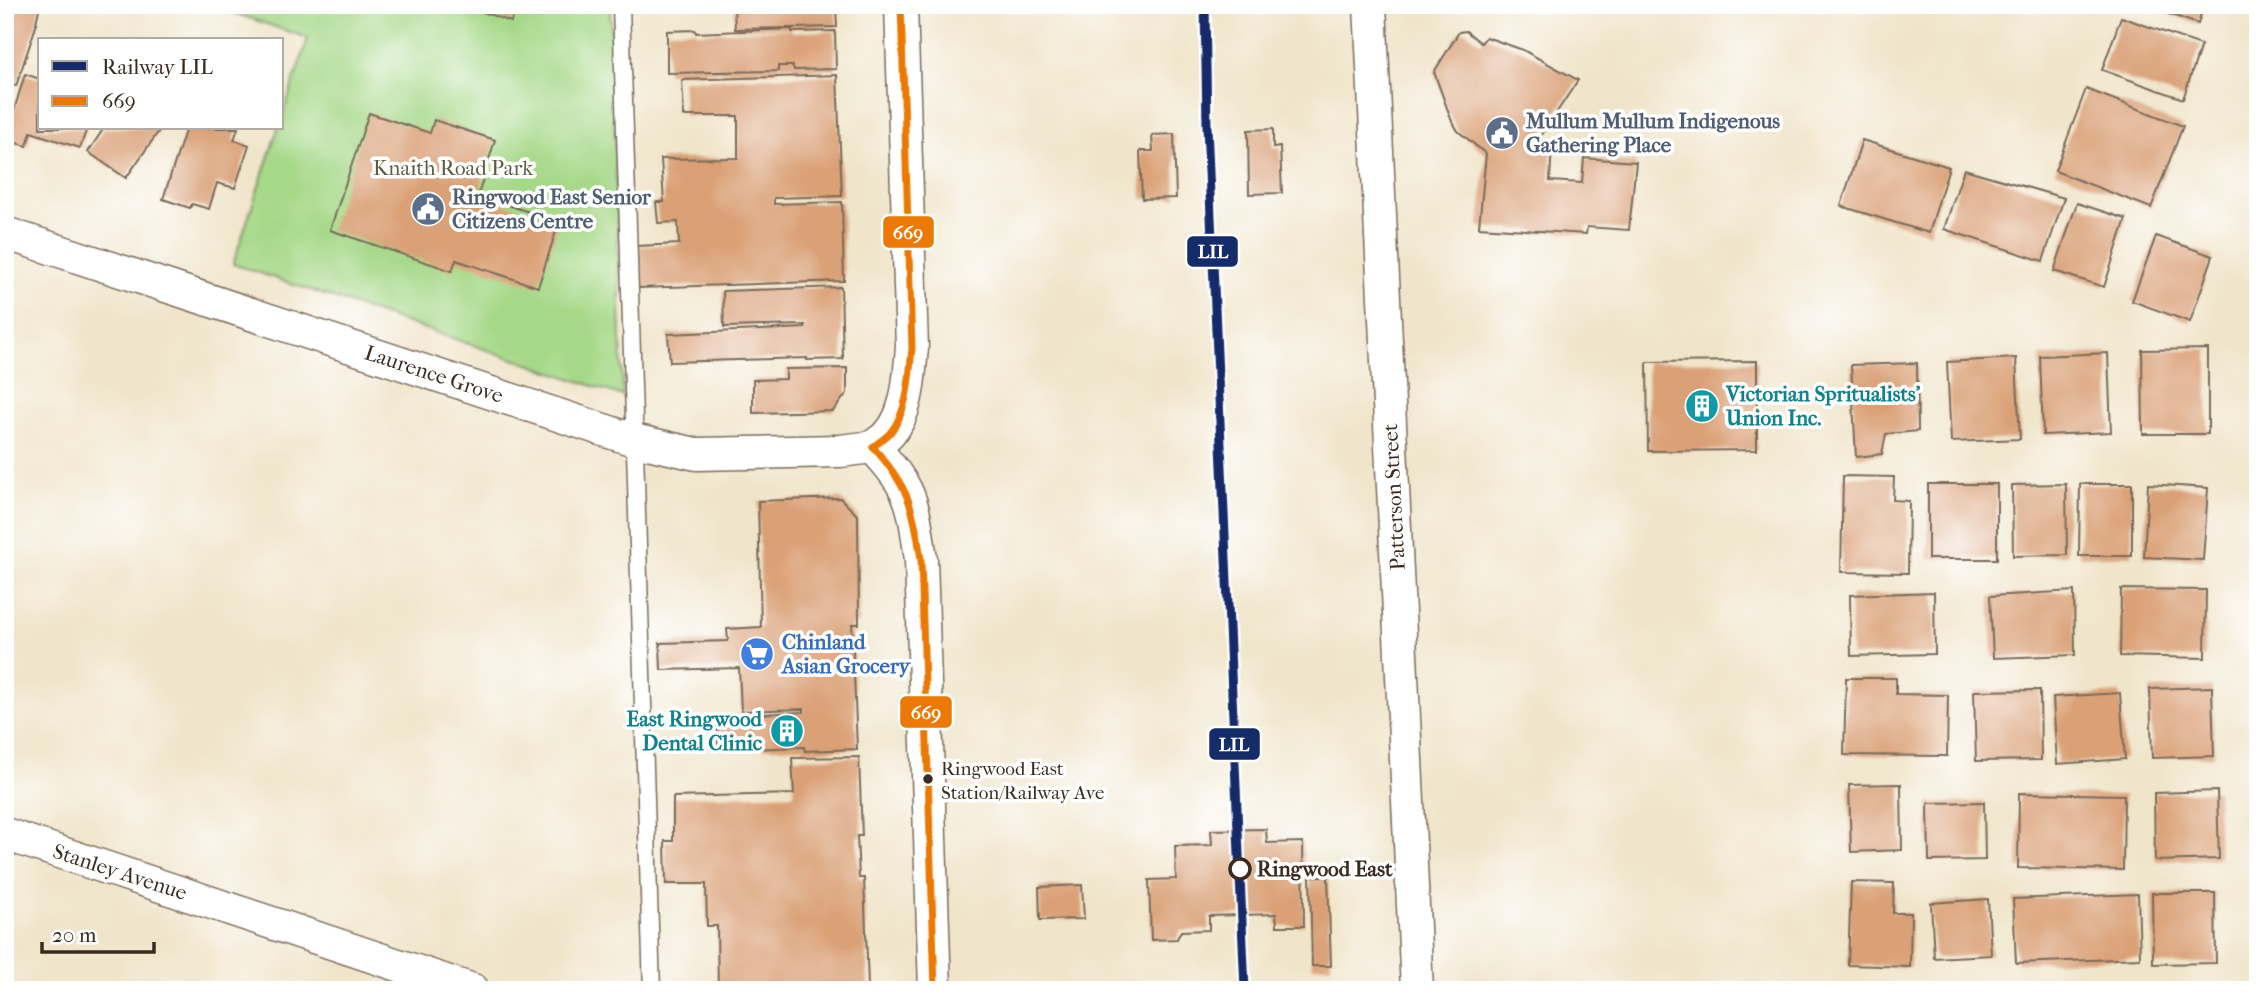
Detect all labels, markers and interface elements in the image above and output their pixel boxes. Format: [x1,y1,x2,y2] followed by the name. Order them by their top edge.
[38,38,284,130] legend
[102,55,213,79] text: Railway LIL
[102,89,136,113] text: 669
[1525,109,1780,157] place label: Mullum Mullum Indigenous Gathering Place
[1483,114,1521,152] public building icon: Mullum Mullum Indigenous Gathering Place
[373,156,533,180] park label: Knaith Road Park
[452,185,652,233] place label: Ringwood East Senior Citizens Centre
[409,190,447,228] public building icon: Ringwood East Senior Citizens Centre
[882,215,935,249] line badge: 669
[893,222,923,244] text: 669
[1186,235,1239,268] line badge: LIL
[1198,241,1229,263] text: LIL
[362,340,506,408] street label: Laurence Grove
[1725,382,1921,430] place label: Victorian Spritualists' Union Inc.
[1683,387,1721,425] building icon: Victorian Spritualists' Union Inc.
[1378,423,1410,571] street label: Patterson Street
[780,630,912,678] place label: Chinland Asian Grocery
[738,635,776,673] supermarket icon: Chinland Asian Grocery
[899,695,953,729] line badge: 669
[911,702,941,724] text: 669
[627,707,763,755] place label: East Ringwood Dental Clinic
[768,712,806,750] building icon: East Ringwood Dental Clinic
[1208,727,1261,761] line badge: LIL
[1219,734,1250,756] text: LIL
[941,758,1104,804] place label: Ringwood East Station/Railway Ave
[921,772,935,786] marker: Ringwood East Station/Railway Ave
[50,839,190,905] street label: Stanley Avenue
[1257,857,1393,881] place label: Ringwood East
[1229,858,1251,880] marker: Ringwood East
[42,911,154,955] scale bar
[52,923,97,947] text: 20 m

